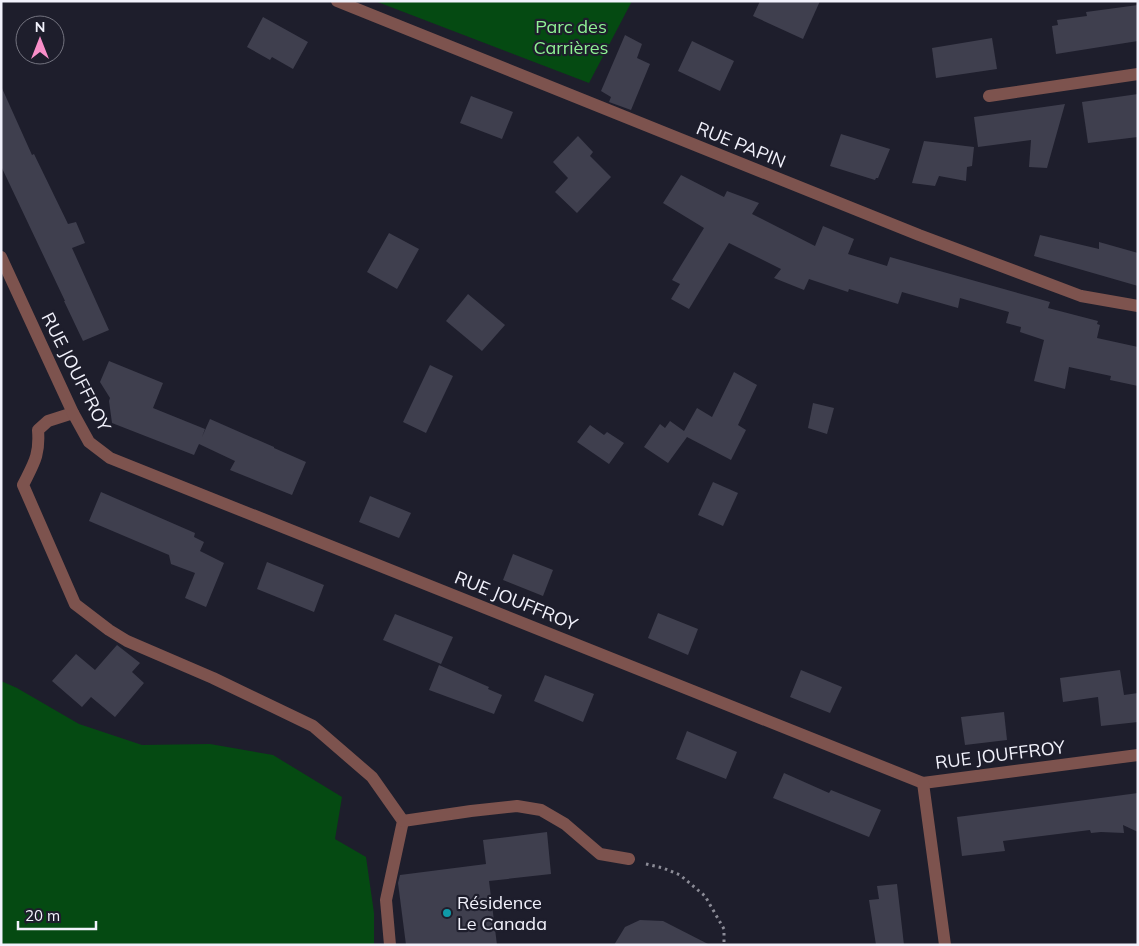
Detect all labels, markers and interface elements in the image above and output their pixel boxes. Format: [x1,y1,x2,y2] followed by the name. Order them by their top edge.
[15,15,65,65] north arrow
[533,15,609,59] park label: Parc des Carrières
[35,18,45,36] text: N
[693,116,789,173] street label: RUE PAPIN
[37,308,117,436] street label: RUE JOUFFROY
[451,565,582,636] street label: RUE JOUFFROY
[934,735,1067,774] street label: RUE JOUFFROY
[457,891,547,935] place label: Résidence Le Canada
[18,898,95,930] scale bar
[25,906,60,925] text: 20 m
[441,907,453,919] marker: Résidence Le Canada

